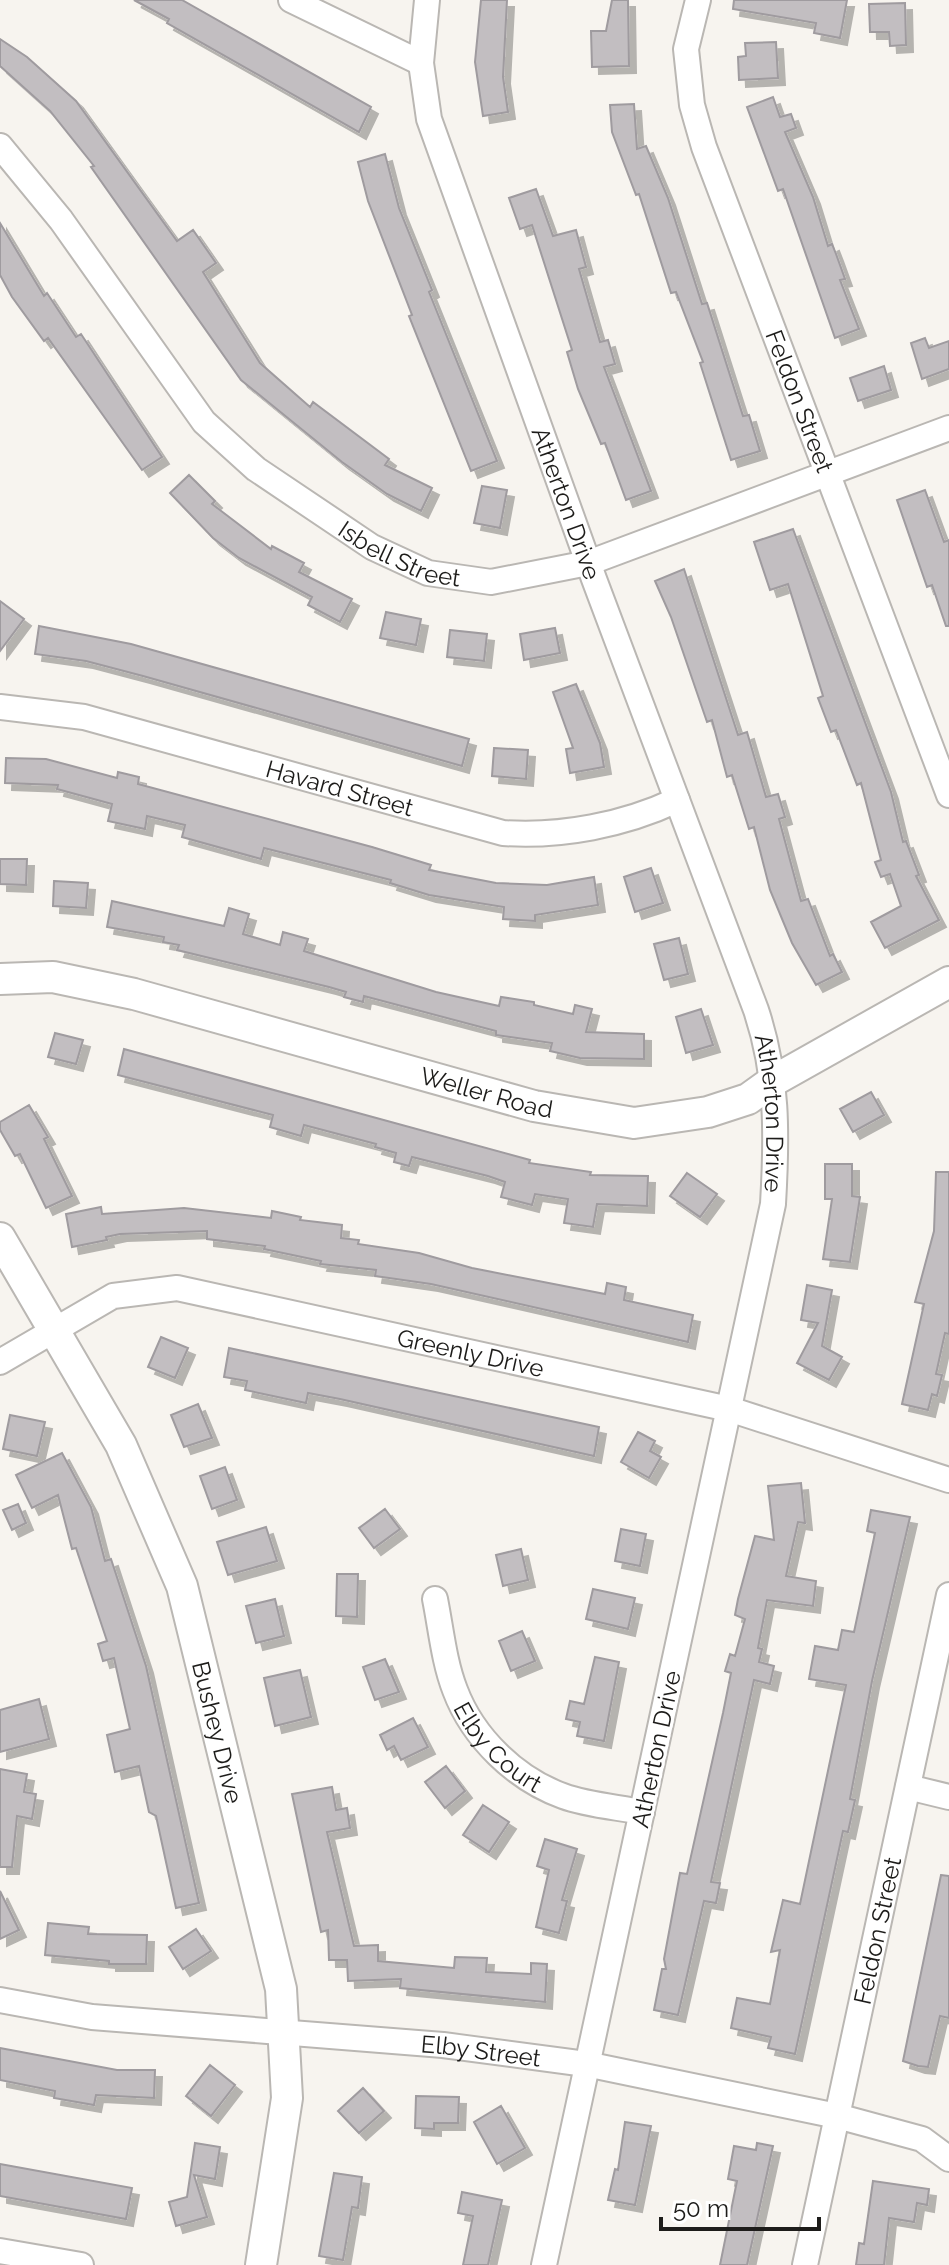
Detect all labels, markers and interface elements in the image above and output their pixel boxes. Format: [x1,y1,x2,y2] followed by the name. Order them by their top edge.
[760,326,840,476] street label: Feldon Street
[526,423,607,583] street label: Atherton Drive
[333,514,462,592] street label: Isbell Street
[263,754,417,822] street label: Havard Street
[749,1031,790,1193] street label: Atherton Drive
[417,1060,555,1123] street label: Weller Road
[395,1322,547,1383] street label: Greenly Drive
[187,1658,249,1806] street label: Bushey Drive
[625,1668,687,1830] street label: Atherton Drive
[448,1697,547,1798] street label: Elby Court
[847,1854,907,2007] street label: Feldon Street
[420,2029,543,2072] street label: Elby Street
[661,2181,819,2231] scale bar
[673,2194,729,2223] text: 50 m

